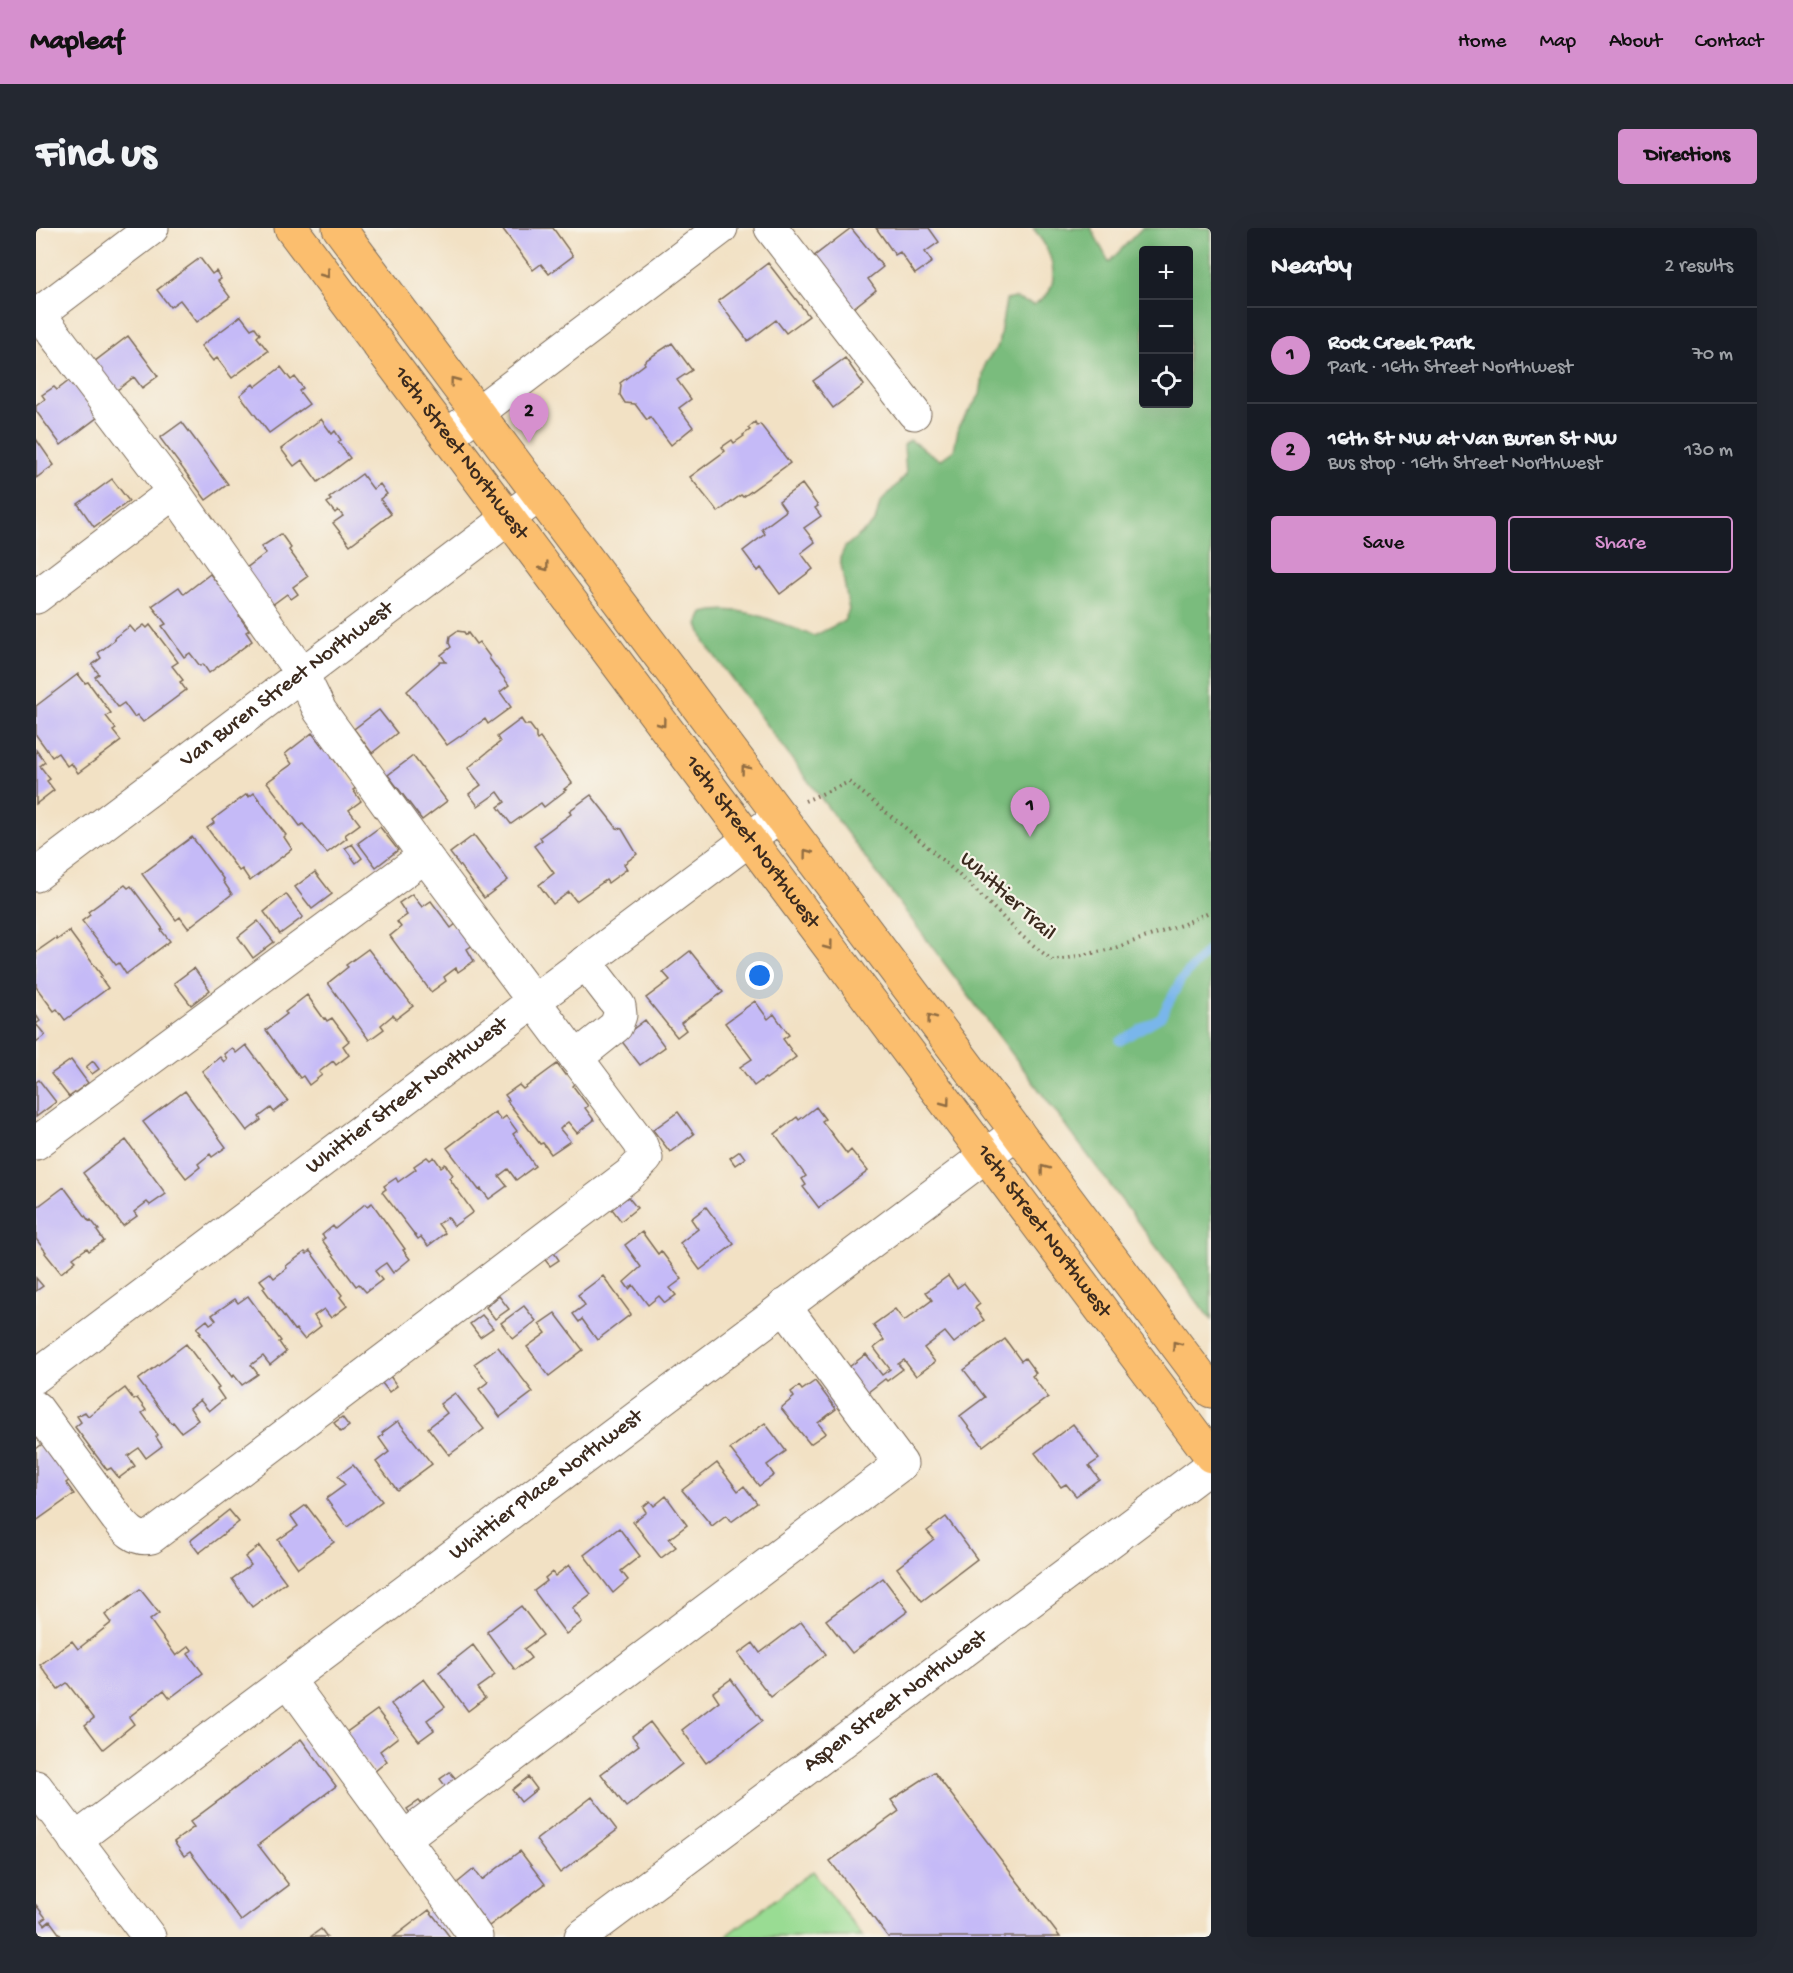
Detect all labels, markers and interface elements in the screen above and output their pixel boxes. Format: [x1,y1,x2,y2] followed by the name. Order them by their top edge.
[30,26,124,59] text: Mapleaf
[1458,30,1506,55] text: Home
[1539,30,1576,55] text: Map
[1609,30,1662,55] text: About
[1695,30,1763,55] text: Contact
[1618,129,1757,184] button: Directions
[36,132,156,181] text: Find us
[1139,246,1193,408] map controls
[1139,246,1193,300] button: +
[1271,252,1352,283] text: Nearby
[1664,256,1733,279] text: 2 results
[319,268,330,279] one-way arrow
[1139,300,1193,354] button: −
[1328,331,1473,357] text: Rock Creek Park
[1286,344,1295,367] text: 1
[1692,344,1733,367] text: 70 m
[1139,354,1193,408] button: locate
[1328,357,1573,380] text: Park · 16th Street Northwest
[386,361,535,547] street label: 16th Street Northwest
[450,377,461,388] one-way arrow
[510,394,548,443] pin: 2
[1328,427,1617,453] text: 16th St NW at Van Buren St NW
[1286,440,1295,463] text: 2
[1684,440,1733,463] text: 130 m
[1328,453,1602,476] text: Bus stop · 16th Street Northwest
[1271,516,1496,573] button: Save
[1508,516,1733,573] button: Share
[538,560,549,571] one-way arrow
[175,595,401,775] street label: Van Buren Street Northwest
[655,716,666,727] one-way arrow
[678,750,826,936] street label: 16th Street Northwest
[741,765,752,776] one-way arrow
[1010,788,1050,837] pin: 1
[954,847,1061,947] street label: Whittier Trail
[804,848,815,859] one-way arrow
[822,940,833,951] one-way arrow
[745,961,774,990] your location
[301,1011,515,1181] street label: Whittier Street Northwest
[928,1014,939,1025] one-way arrow
[939,1096,950,1107] one-way arrow
[969,1139,1117,1325] street label: 16th Street Northwest
[1040,1164,1051,1175] one-way arrow
[1172,1340,1183,1351] one-way arrow
[445,1403,650,1567] street label: Whittier Place Northwest
[799,1623,994,1779] street label: Aspen Street Northwest

